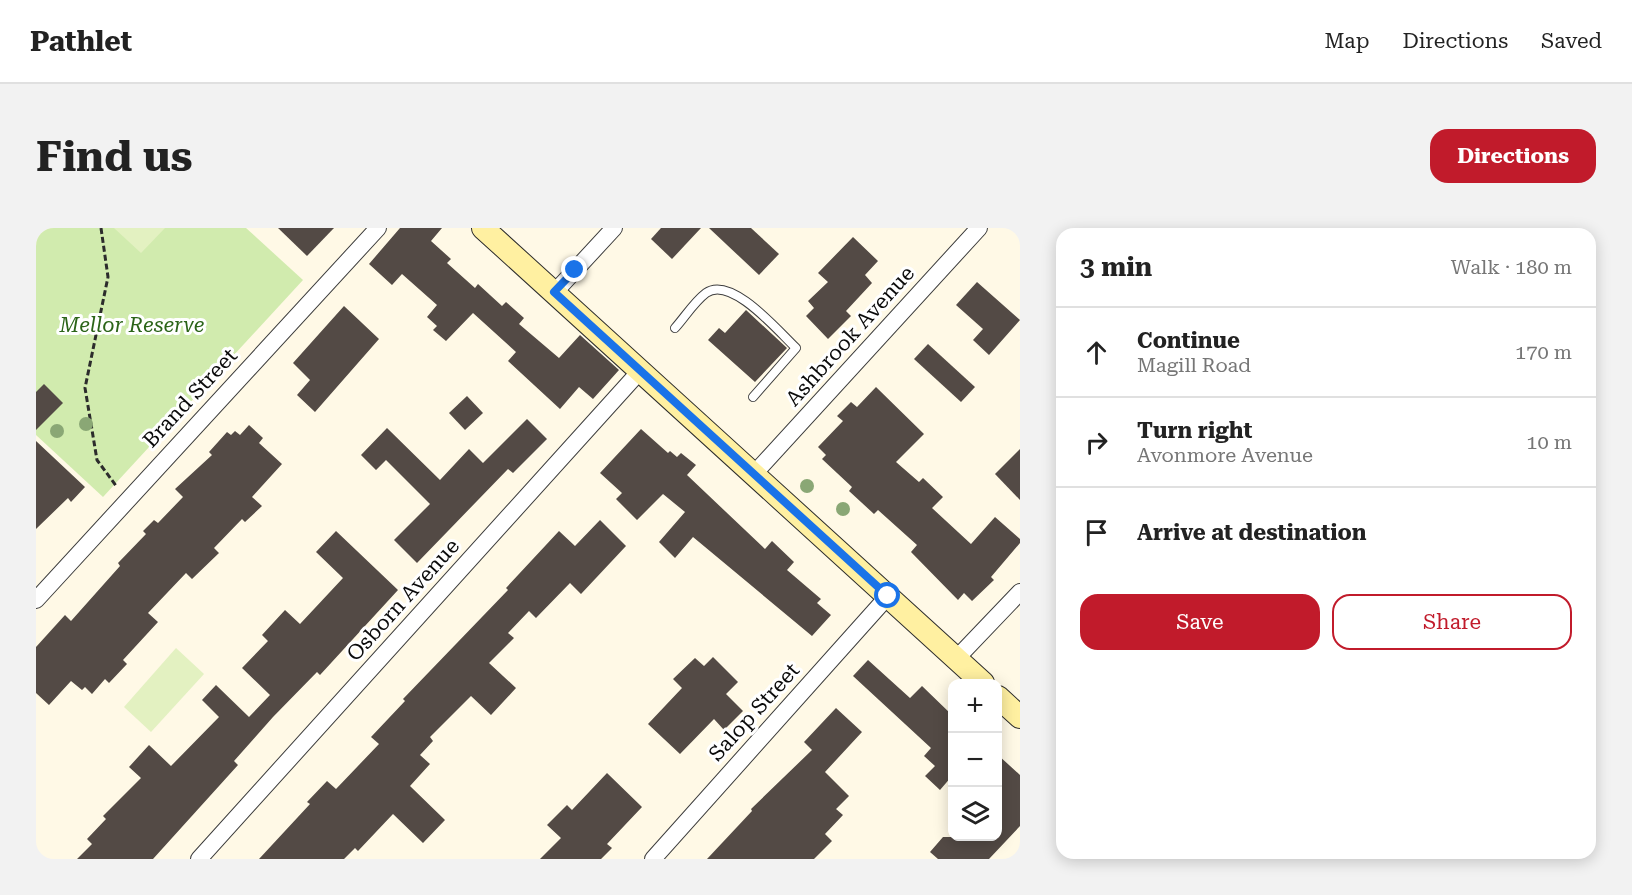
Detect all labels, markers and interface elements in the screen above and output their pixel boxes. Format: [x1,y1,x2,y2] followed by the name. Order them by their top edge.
[30,25,132,58] text: Pathlet
[1325,29,1369,53] text: Map
[1402,29,1508,53] text: Directions
[1541,29,1602,53] text: Saved
[1430,129,1596,183] button: Directions
[36,132,193,181] text: Find us
[1080,252,1152,282] text: 3 min
[1451,255,1572,279] text: Walk · 180 m
[561,256,587,282] route end
[781,261,919,411] street label: Ashbrook Avenue
[59,313,204,337] park label: Mellor Reserve
[1137,328,1240,353] text: Continue
[1080,336,1113,369] icon: ahead
[1515,340,1572,364] text: 170 m
[138,343,242,452] street label: Brand Street
[1137,353,1251,377] text: Magill Road
[1137,418,1252,443] text: Turn right
[1080,426,1113,459] icon: right
[1526,430,1572,454] text: 10 m
[1137,443,1313,467] text: Avonmore Avenue
[1080,516,1113,549] icon: arrive
[1137,520,1366,545] text: Arrive at destination
[342,534,464,666] street label: Osborn Avenue
[874,582,900,608] route start
[1080,594,1320,650] button: Save
[1332,594,1572,650] button: Share
[704,658,804,766] street label: Salop Street
[948,679,1002,841] map controls
[948,679,1002,733] button: +
[948,733,1002,787] button: −
[948,787,1002,841] button: layers

